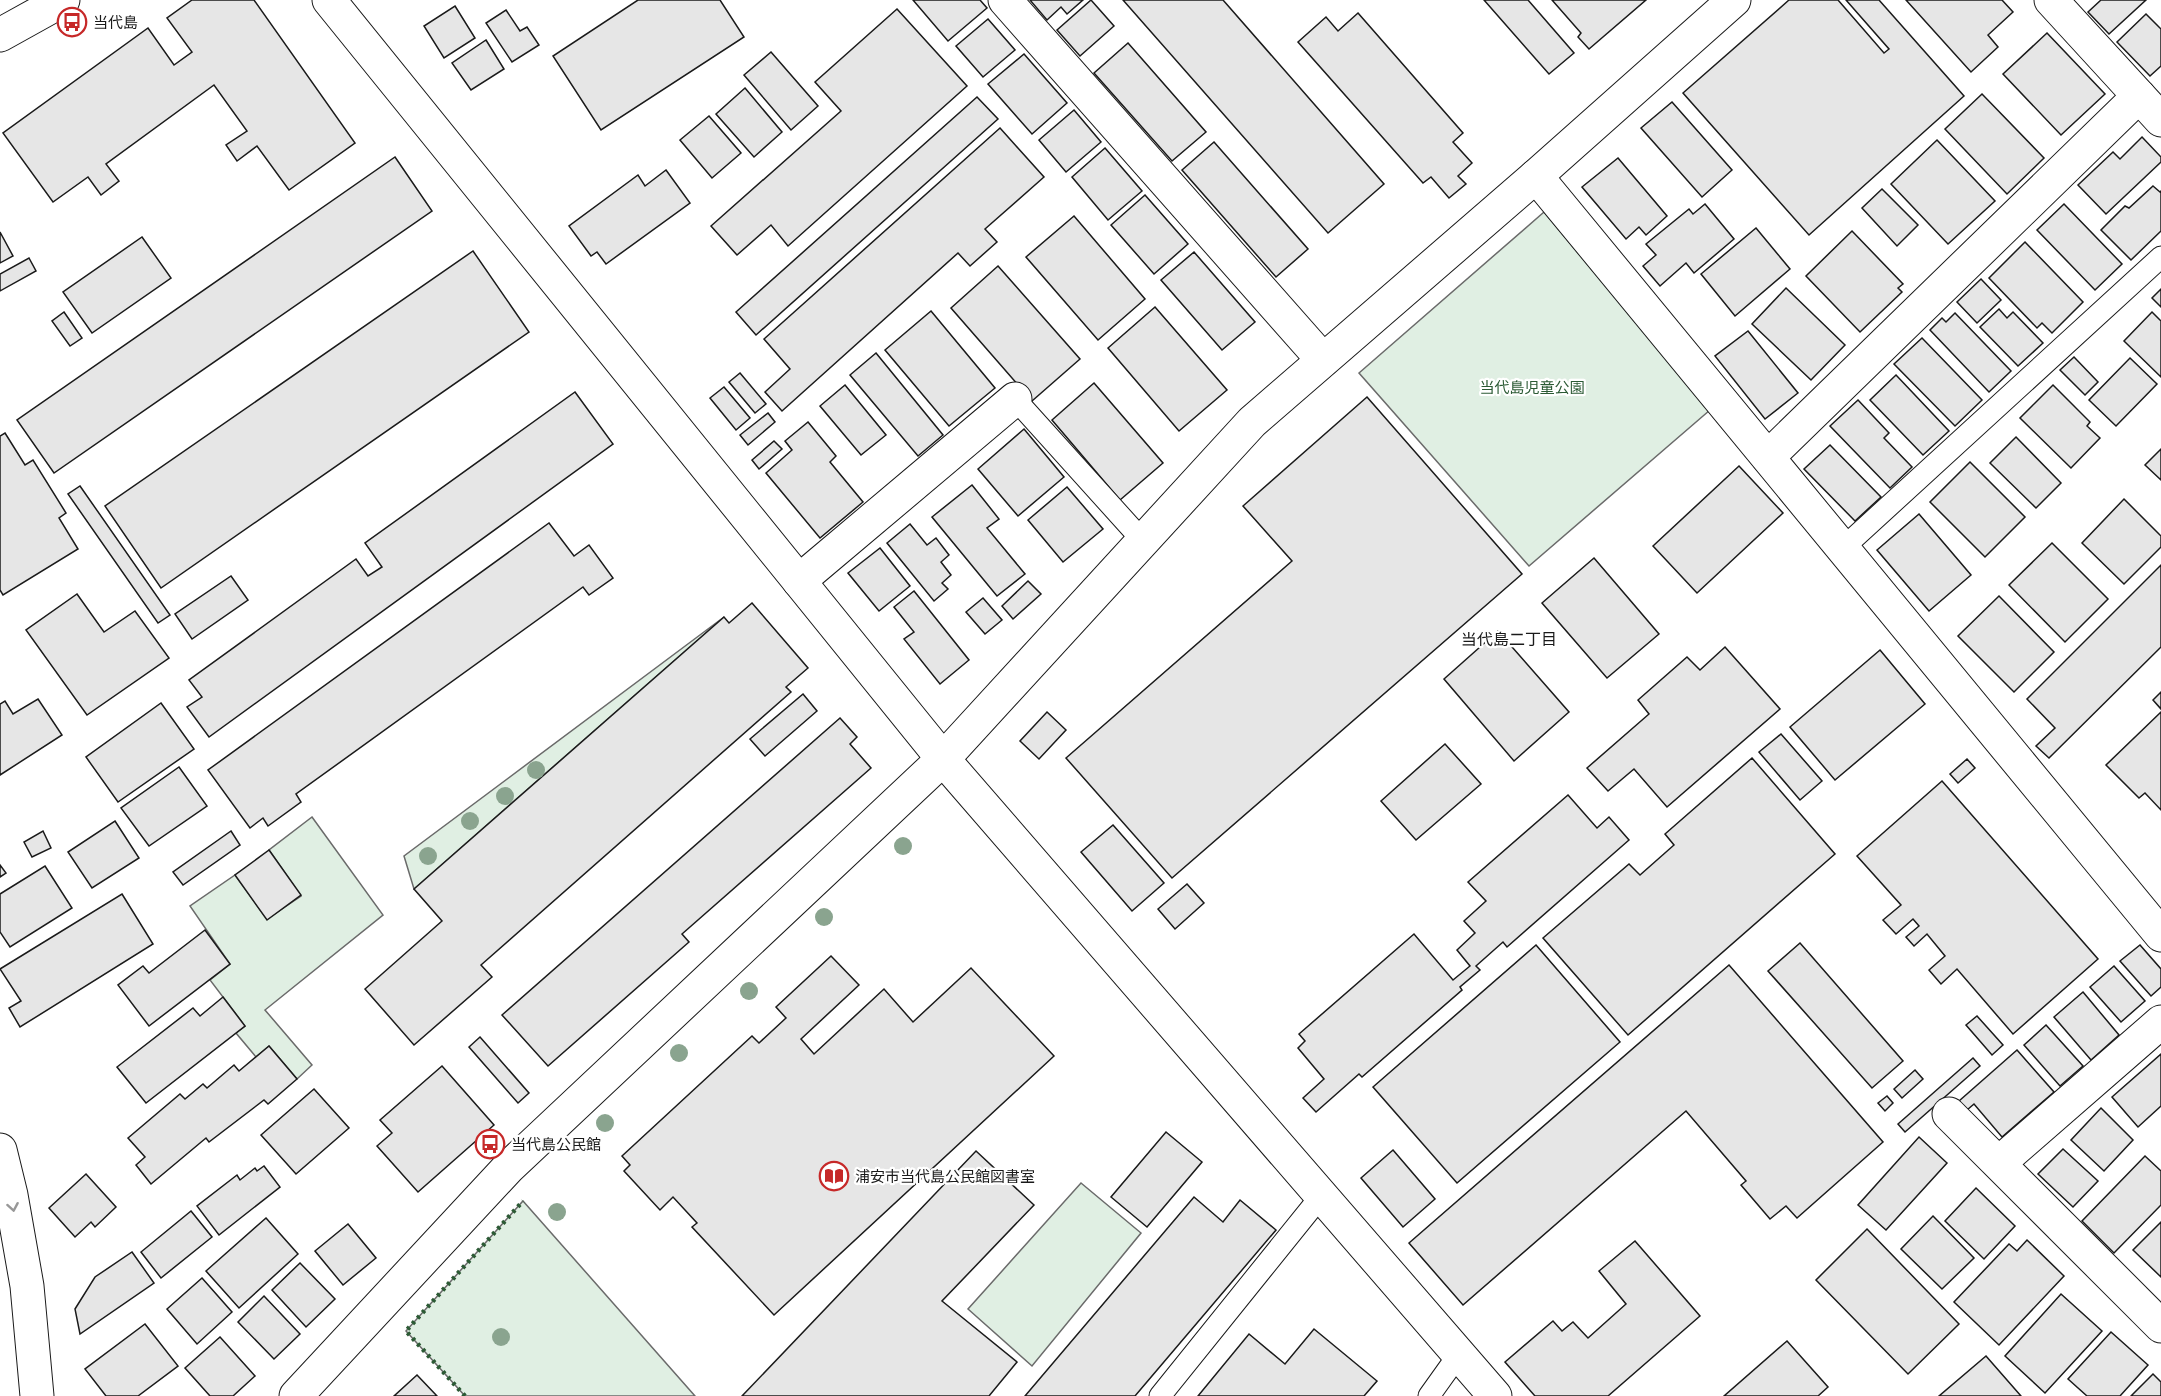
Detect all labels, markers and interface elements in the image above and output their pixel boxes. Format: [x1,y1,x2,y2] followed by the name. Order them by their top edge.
[56,6,88,38] bus stop icon: 当代島
[93,13,138,32] place label: 当代島
[1479,378,1585,397] park label: 当代島児童公園
[1461,629,1557,649] district label: 当代島二丁目
[474,1128,506,1160] bus stop icon: 当代島公民館
[511,1135,601,1154] place label: 当代島公民館
[818,1160,850,1192] library icon: 浦安市当代島公民館図書室
[855,1167,1035,1186] place label: 浦安市当代島公民館図書室
[7,1203,19,1212] one-way arrow

